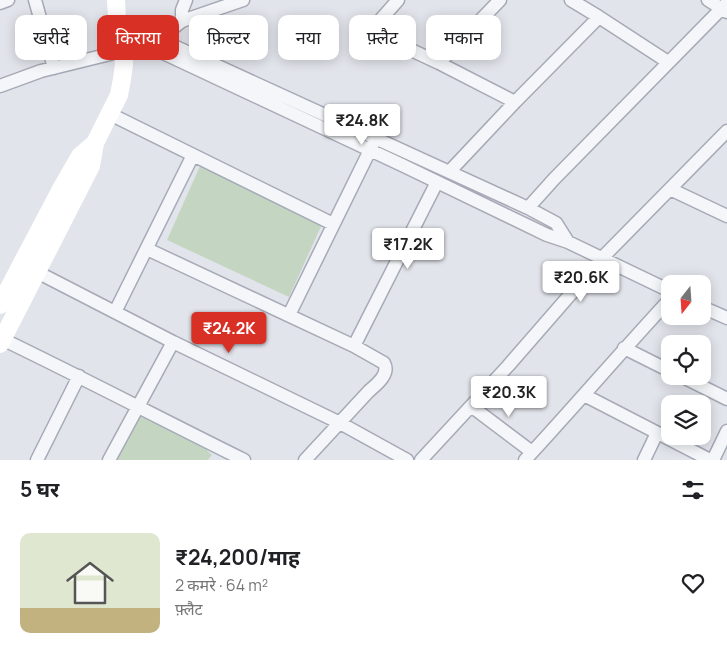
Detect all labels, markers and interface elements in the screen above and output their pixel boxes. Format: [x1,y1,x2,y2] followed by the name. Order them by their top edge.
[15,15,87,60] chip: खरीदें
[97,15,179,60] chip: किराया
[189,15,268,60] chip: फ़िल्टर
[278,15,339,60] chip: नया
[349,15,416,60] chip: फ़्लैट
[426,15,501,60] chip: मकान
[321,104,403,146] pin: ₹24.8K
[335,109,389,131] text: ₹24.8K
[367,228,449,270] pin: ₹17.2K
[383,233,433,255] text: ₹17.2K
[540,260,622,303] pin: ₹20.6K
[553,266,609,288] text: ₹20.6K
[661,275,711,325] north arrow
[661,275,711,445] map controls
[188,312,270,354] pin: ₹24.2K
[202,317,256,339] text: ₹24.2K
[661,335,711,385] button: locate
[468,376,550,418] pin: ₹20.3K
[482,381,536,403] text: ₹20.3K
[661,395,711,445] button: layers
[20,475,59,503] text: 5 घर
[679,476,707,504] icon: filters
[175,543,300,571] text: ₹24,200/माह
[60,553,120,613] icon: home
[679,569,707,597] icon: heart
[175,574,268,596] text: 2 कमरे · 64 m²
[175,598,203,620] text: फ़्लैट

